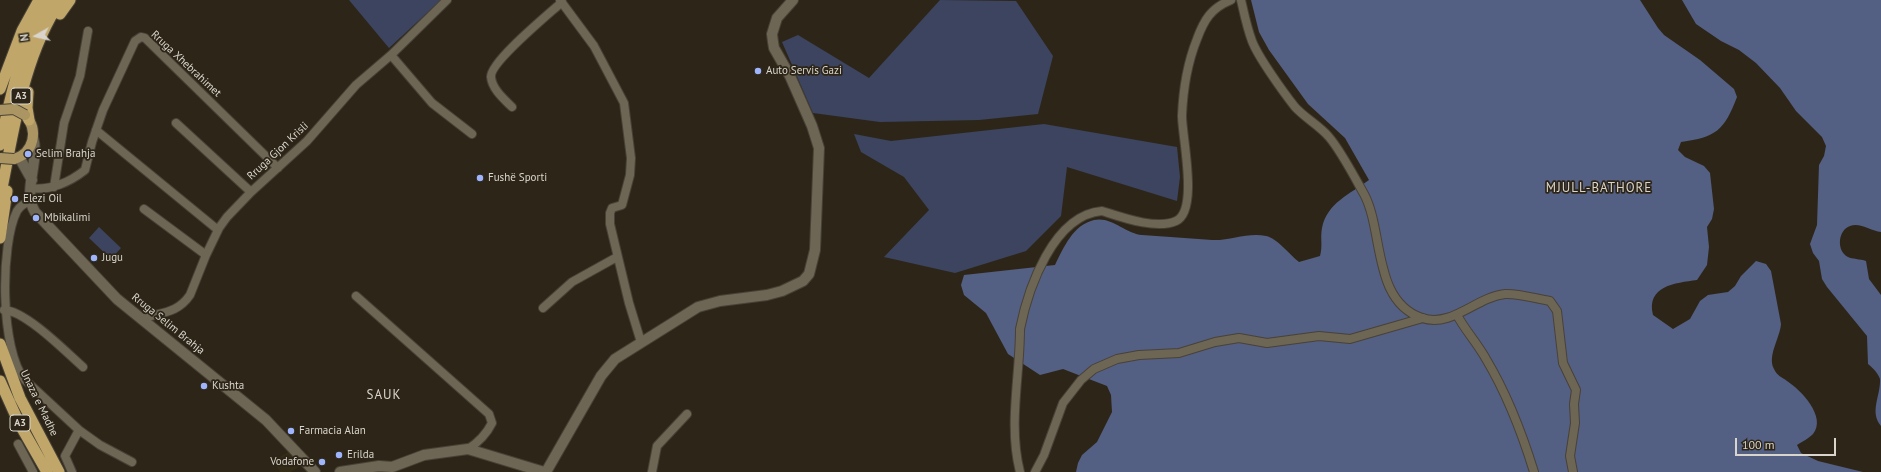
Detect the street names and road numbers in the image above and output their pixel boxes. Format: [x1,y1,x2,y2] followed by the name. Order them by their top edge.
[148,28,224,100] street label: Rruga Xhebrahimet
[11,88,31,104] road number: A3
[245,119,311,183] street label: Rruga Gjon Krisli
[129,291,207,357] street label: Rruga Selim Brahja
[17,368,61,438] street label: Unaza e Madhe
[10,415,30,431] road number: A3

